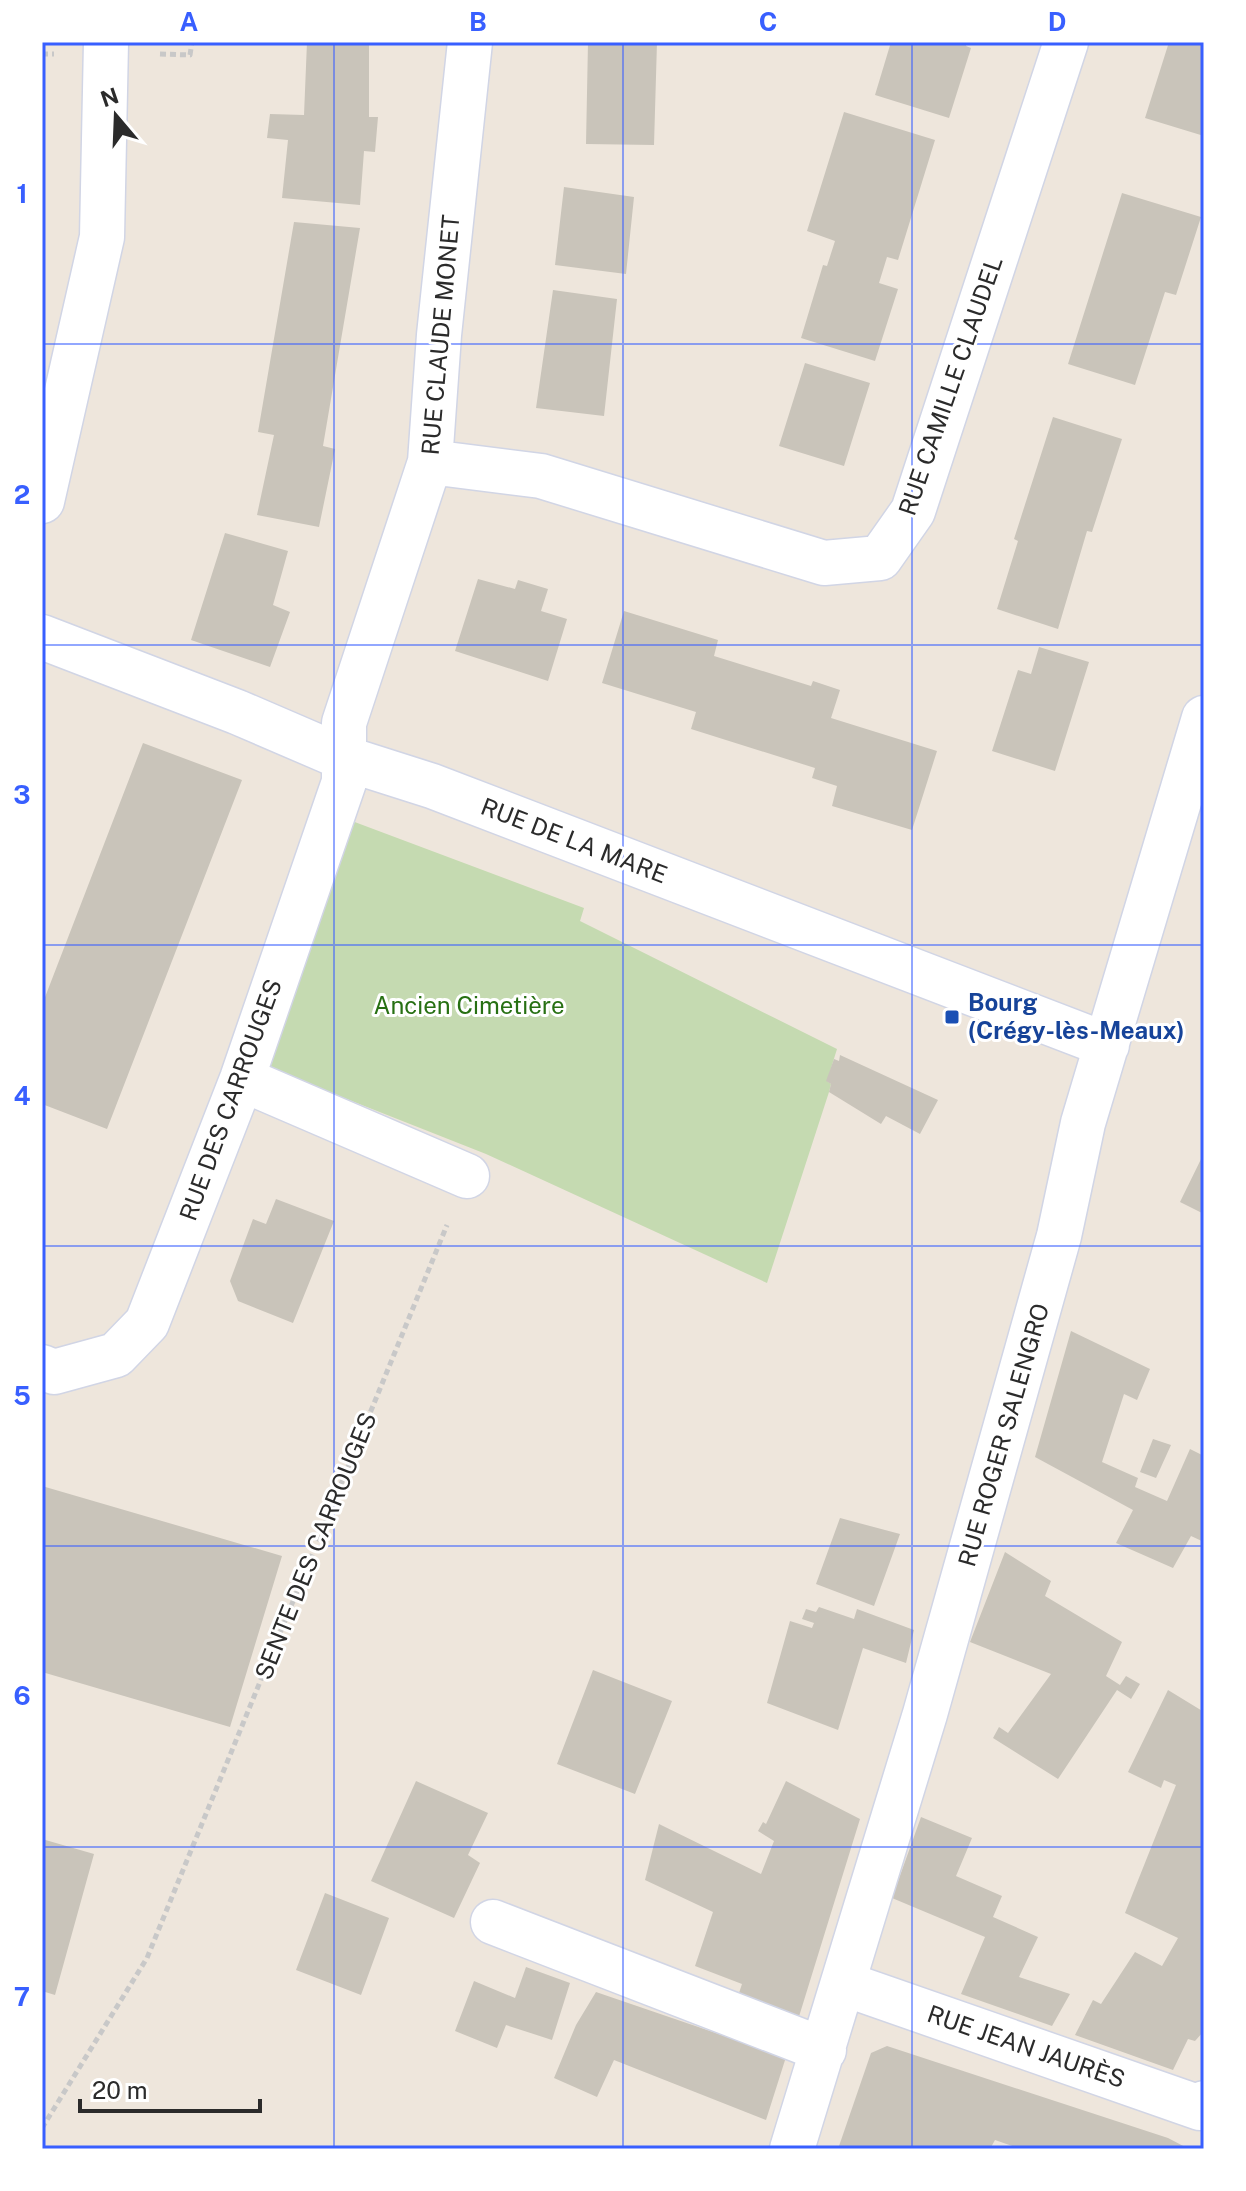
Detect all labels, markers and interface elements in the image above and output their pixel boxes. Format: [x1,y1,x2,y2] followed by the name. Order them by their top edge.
[180,6,199,37] text: A
[469,6,487,37] text: B
[759,6,777,37] text: C
[1048,6,1066,37] text: D
[76,76,156,156] north arrow
[97,82,122,112] text: N
[16,178,28,209] text: 1
[416,214,464,456] street label: RUE CLAUDE MONET
[892,252,1008,519] street label: RUE CAMILLE CLAUDEL
[14,479,30,510] text: 2
[13,779,31,810] text: 3
[477,792,671,888] street label: RUE DE LA MARE
[173,975,287,1224] street label: RUE DES CARROUGES
[968,988,1185,1044] place label: Bourg (Crégy-lès-Meaux)
[373,991,565,1019] park label: Ancien Cimetière
[943,1008,961,1026] marker: Bourg (Crégy-lès-Meaux)
[13,1080,31,1111] text: 4
[952,1300,1054,1570] street label: RUE ROGER SALENGRO
[13,1380,31,1411] text: 5
[249,1408,382,1683] street label: SENTE DES CARROUGES
[13,1680,31,1711] text: 6
[14,1981,30,2012] text: 7
[924,1999,1129,2093] street label: RUE JEAN JAURÈS
[80,2063,260,2113] scale bar
[92,2076,148,2104] text: 20 m

